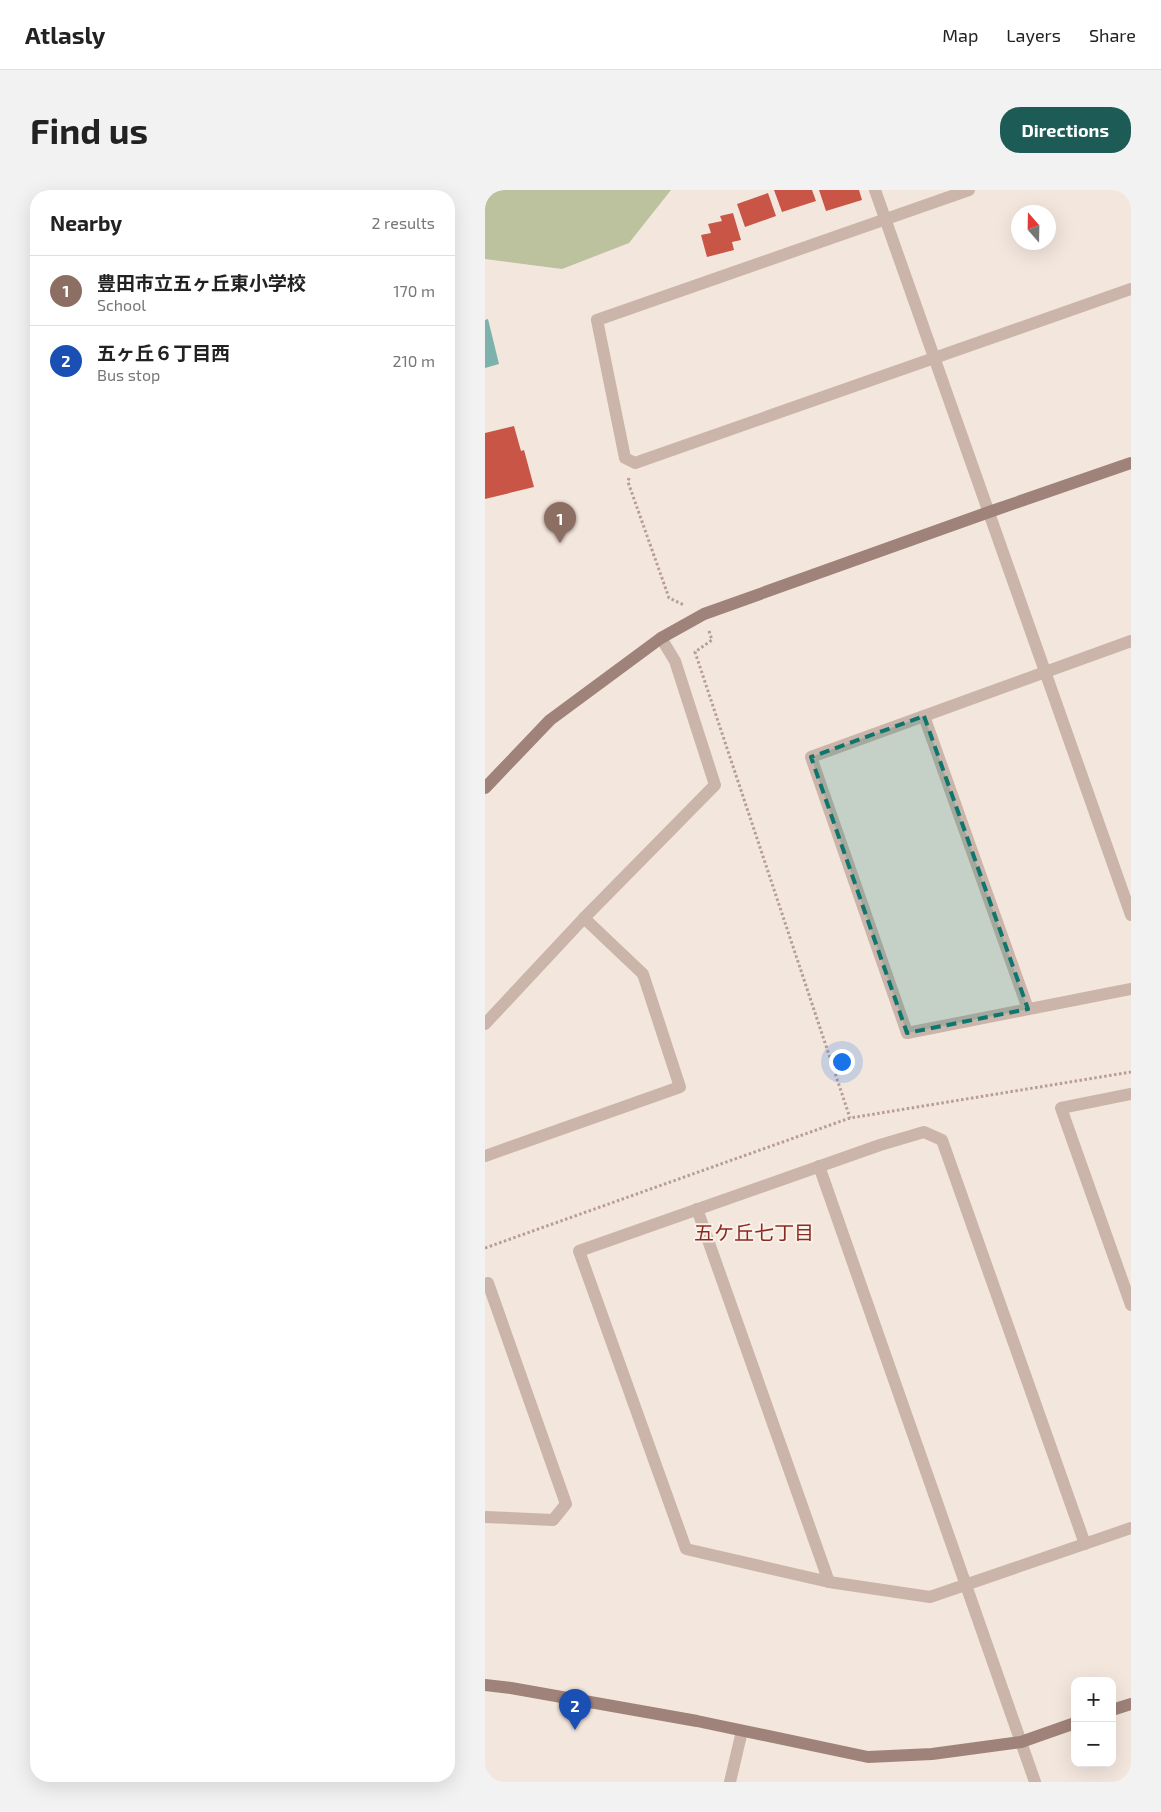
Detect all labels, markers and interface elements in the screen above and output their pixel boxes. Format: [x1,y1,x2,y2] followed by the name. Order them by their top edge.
[25,20,105,49] text: Atlasly
[942,24,978,46] text: Map
[1006,24,1061,46] text: Layers
[1089,24,1136,46] text: Share
[1000,107,1131,153] button: Directions
[30,109,148,151] text: Find us
[1011,205,1056,250] north arrow
[50,210,122,235] text: Nearby
[372,213,435,232] text: 2 results
[97,271,306,294] text: 豊田市立五ヶ丘東小学校
[63,281,69,300] text: 1
[393,281,435,300] text: 170 m
[97,295,146,314] text: School
[97,341,230,364] text: 五ヶ丘６丁目西
[61,351,71,370] text: 2
[392,351,435,370] text: 210 m
[97,365,160,384] text: Bus stop
[544,502,576,543] pin: 1
[829,1049,855,1075] your location
[694,1220,814,1244] district label: 五ケ丘七丁目
[1071,1677,1116,1767] map controls
[1071,1677,1116,1722] button: +
[559,1689,591,1730] pin: 2
[1071,1722,1116,1767] button: −

